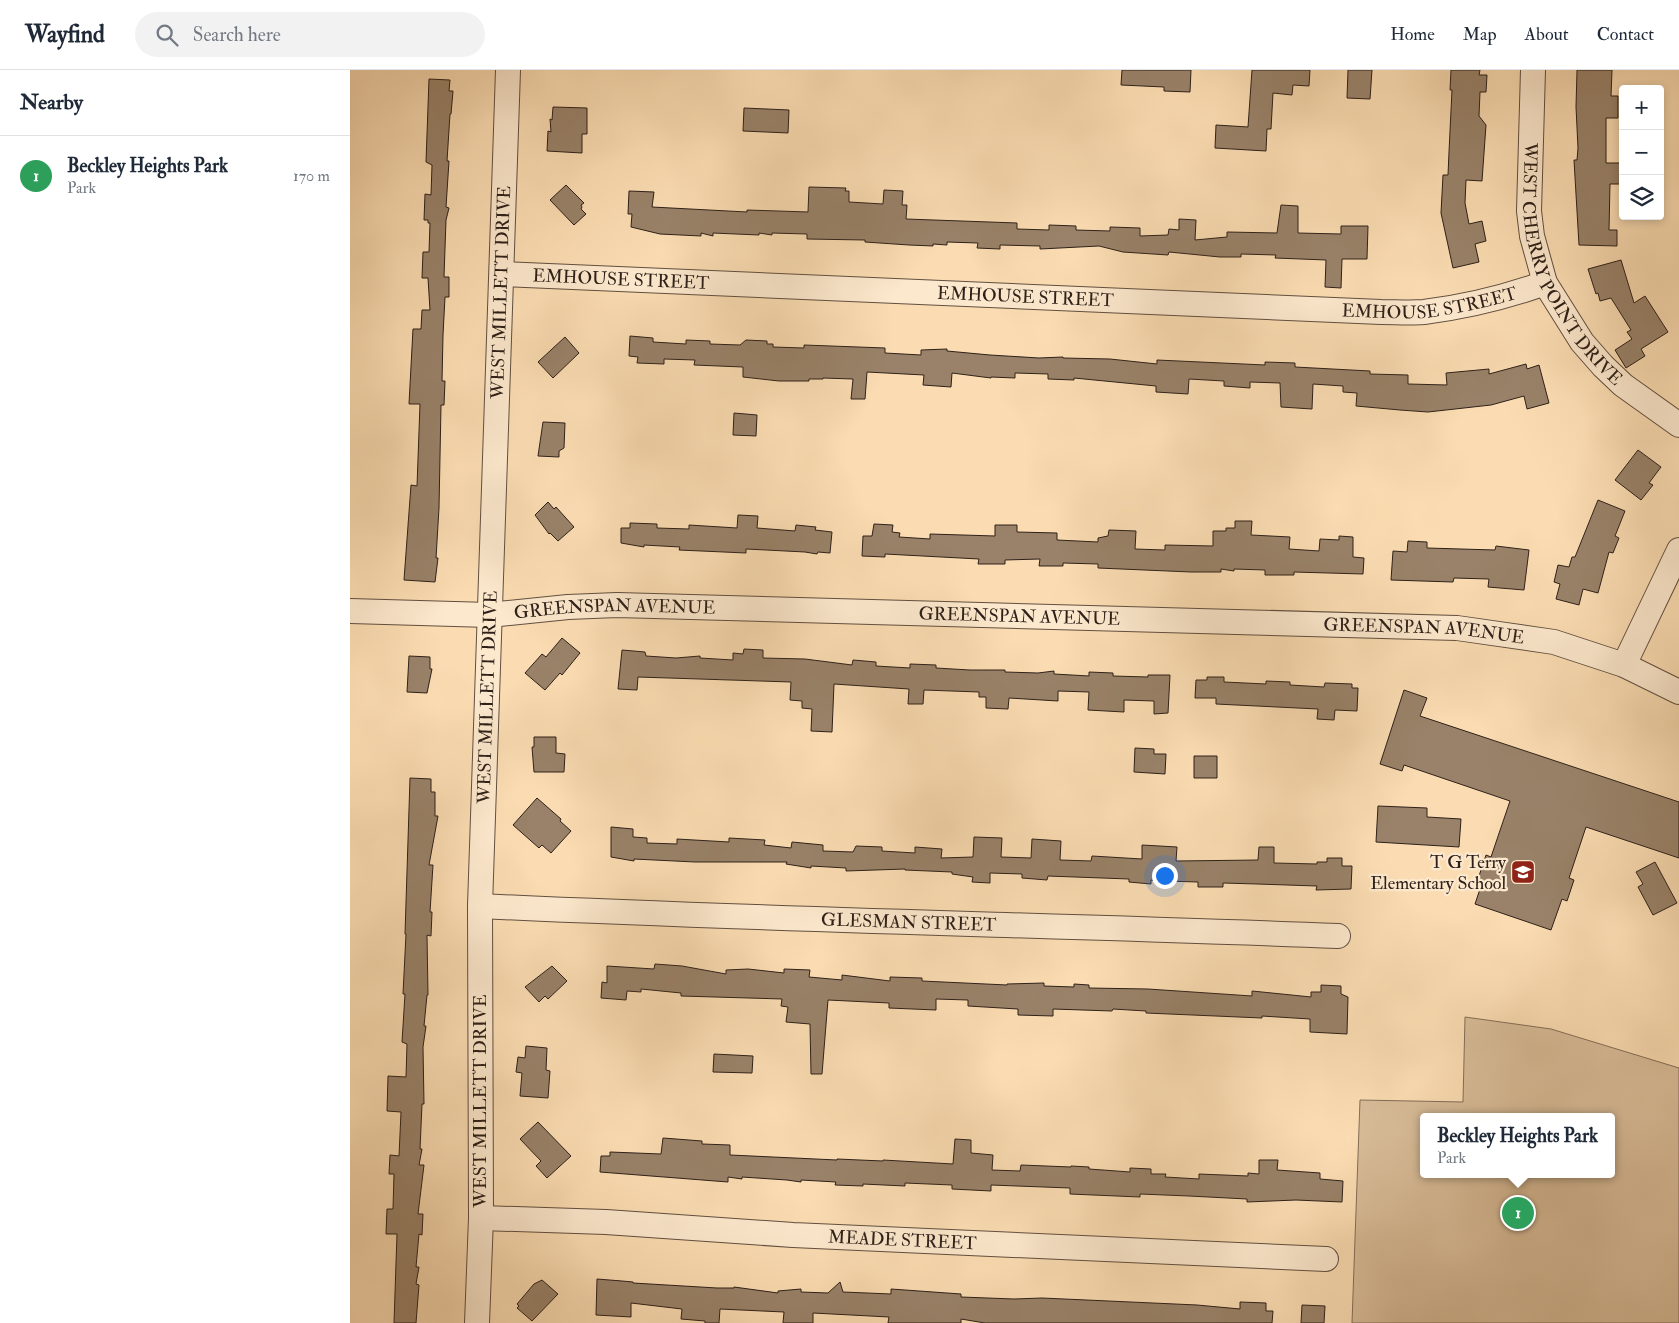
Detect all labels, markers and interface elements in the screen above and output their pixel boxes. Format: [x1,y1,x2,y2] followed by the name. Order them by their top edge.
[135,12,485,57] search box
[25,19,105,50] text: Wayfind
[153,21,181,49] icon: search
[193,23,281,47] text: Search here
[1390,23,1435,46] text: Home
[1463,23,1497,46] text: Map
[1525,23,1569,46] text: About
[1597,23,1654,46] text: Contact
[1619,85,1664,220] map controls
[1619,85,1664,130] button: +
[20,89,83,116] text: Nearby
[1619,130,1664,175] button: −
[1517,141,1628,390] street label: WEST CHERRY POINT DRIVE
[67,154,228,178] text: Beckley Heights Park
[33,166,39,186] text: 1
[293,166,330,186] text: 170 m
[1619,175,1664,220] button: layers
[67,178,96,198] text: Park
[485,185,516,400] street label: WEST MILLETT DRIVE
[532,264,710,294] street label: EMHOUSE STREET
[937,281,1115,312] street label: EMHOUSE STREET
[1341,281,1520,324] street label: EMHOUSE STREET
[472,590,502,805] street label: WEST MILLETT DRIVE
[513,593,716,624] street label: GREENSPAN AVENUE
[918,602,1120,630] street label: GREENSPAN AVENUE
[1323,613,1526,649] street label: GREENSPAN AVENUE
[1370,851,1507,895] place label: T G Terry Elementary School
[1510,859,1536,885] school or university icon: T G Terry Elementary School
[1152,863,1178,889] your location
[821,908,997,936] street label: GLESMAN STREET
[469,994,492,1209] street label: WEST MILLETT DRIVE
[1420,1113,1615,1178] popup
[1437,1124,1598,1148] text: Beckley Heights Park
[1437,1148,1466,1168] text: Park
[1502,1194,1534,1232] pin: 1
[828,1225,978,1255] street label: MEADE STREET

